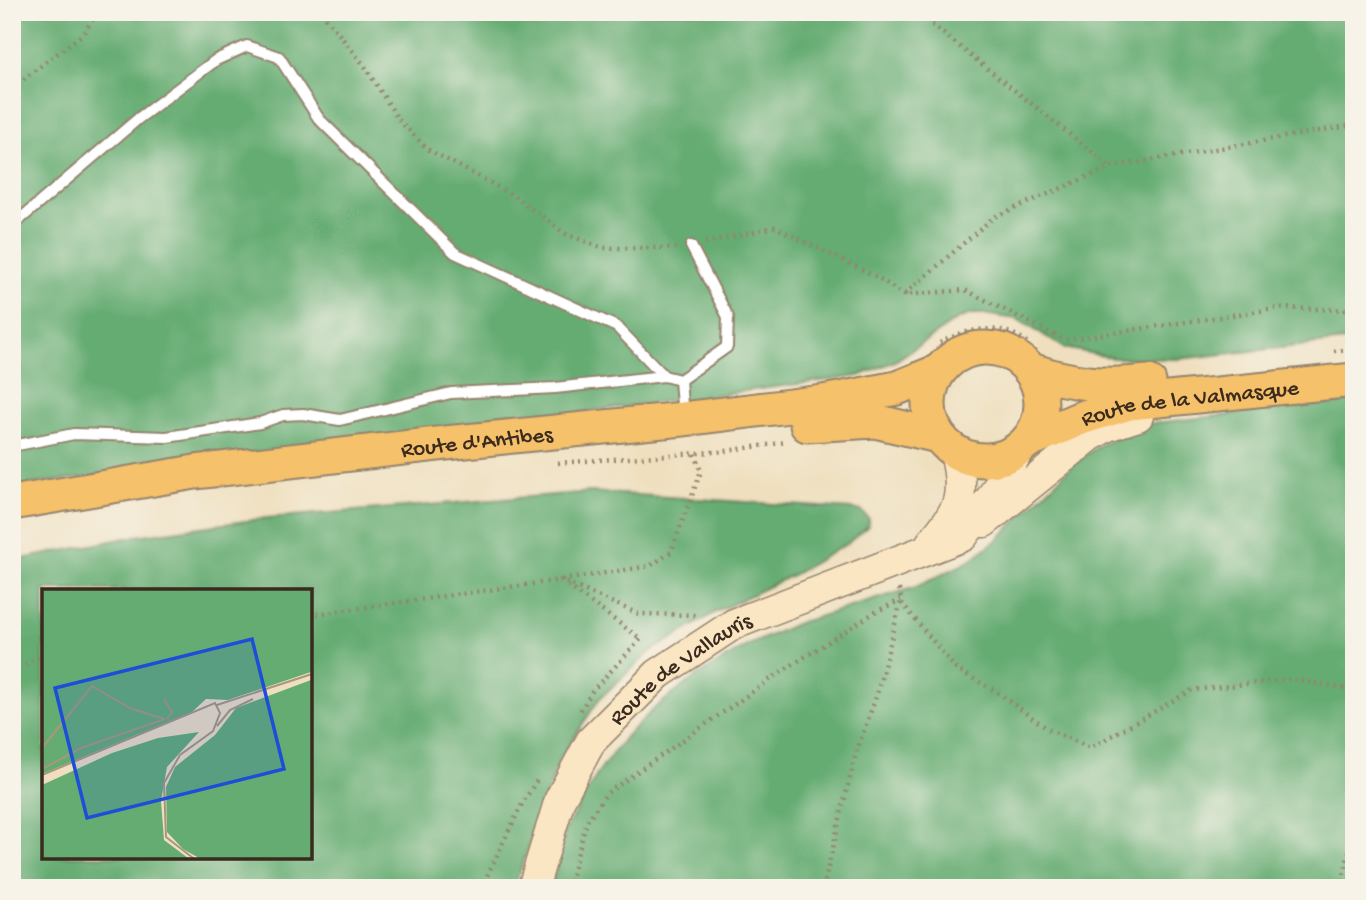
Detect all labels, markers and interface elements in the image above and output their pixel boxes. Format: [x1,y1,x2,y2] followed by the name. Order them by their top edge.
[1078,376,1301,434] street label: Route de la Valmasque
[400,422,555,465] street label: Route d'Antibes
[42,589,312,858] inset map
[605,608,757,732] street label: Route de Vallauris

